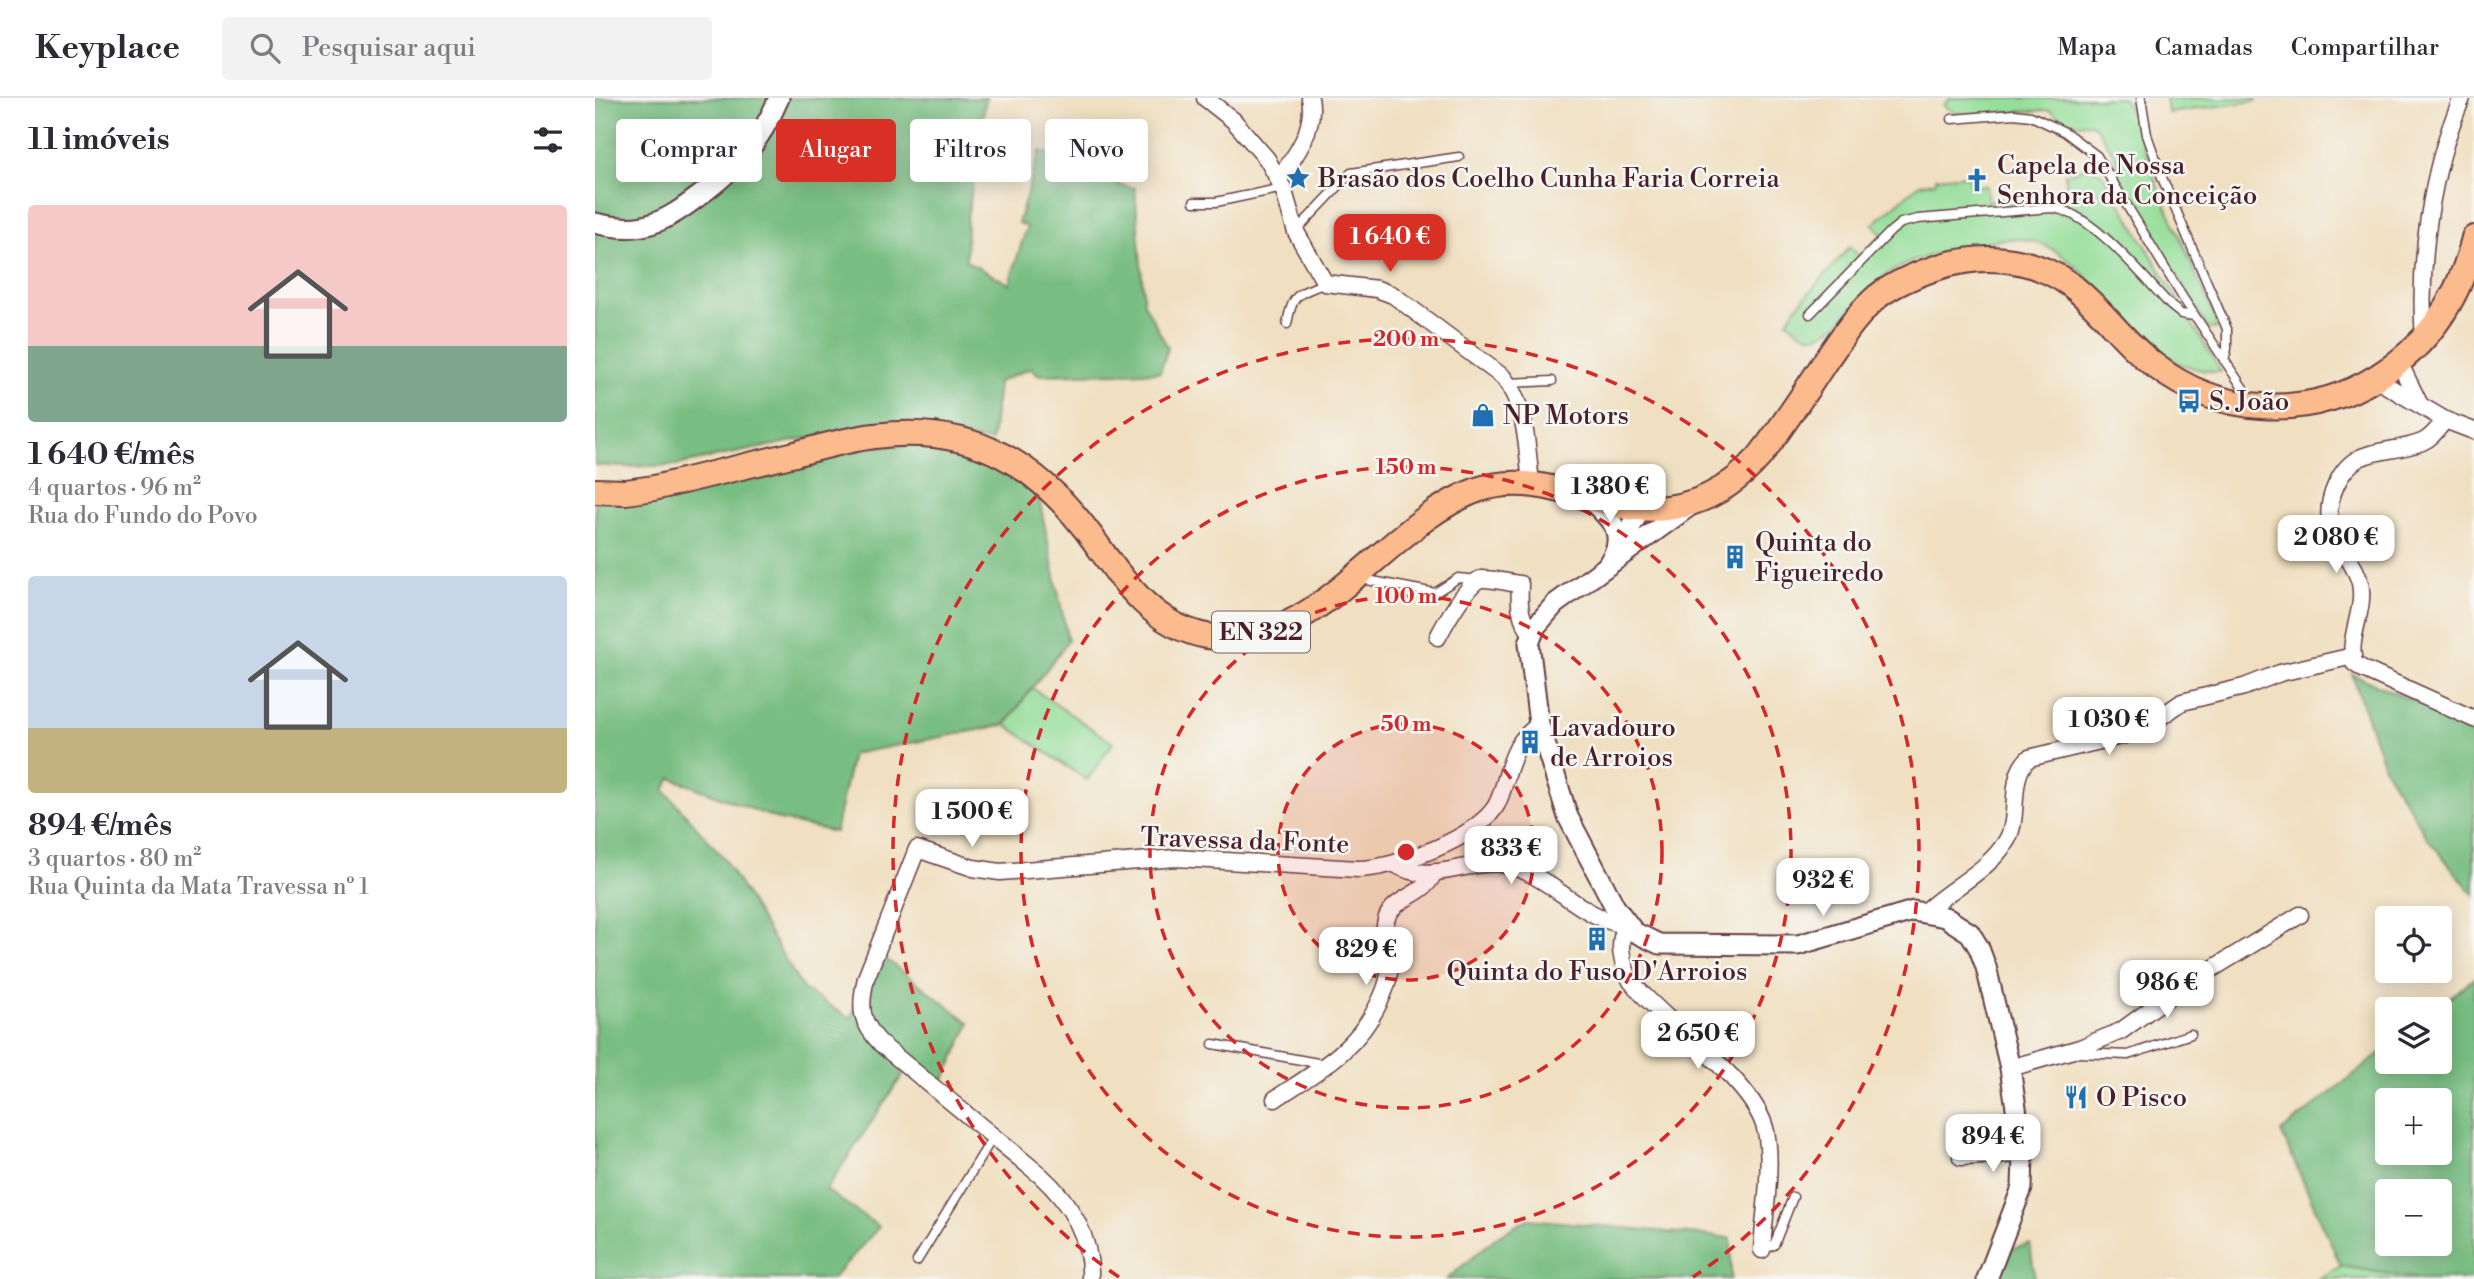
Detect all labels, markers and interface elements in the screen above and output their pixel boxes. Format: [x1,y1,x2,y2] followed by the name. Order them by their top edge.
[222,17,712,80] search box
[35,28,180,69] text: Keyplace
[246,29,284,67] icon: search
[302,32,476,64] text: Pesquisar aqui
[2057,33,2117,63] text: Mapa
[2155,33,2253,63] text: Camadas
[2291,33,2439,63] text: Compartilhar
[616,119,762,182] chip: Comprar
[776,119,896,182] chip: Alugar
[910,119,1031,182] chip: Filtros
[1045,119,1148,182] chip: Novo
[28,121,170,159] text: 11 imóveis
[529,121,567,159] icon: filters
[1997,150,2257,212] place label: Capela de Nossa Senhora da Conceição
[1317,163,1781,195] place label: Brasão dos Coelho Cunha Faria Correia
[1284,164,1312,192] place icon: Brasão dos Coelho Cunha Faria Correia
[1963,166,1991,194] church icon: Capela de Nossa Senhora da Conceição
[1325,214,1455,274] pin: 1 640 €
[1350,223,1430,251] text: 1 640 €
[235,251,361,377] icon: home
[1373,327,1439,353] text: 200 m
[2209,386,2289,418] place label: S. João
[2175,387,2203,415] bus stop icon: S. João
[1503,400,1629,432] place label: NP Motors
[1469,401,1497,429] shop icon: NP Motors
[28,436,195,474] text: 1 640 €/mês
[1376,455,1436,481] text: 150 m
[1545,464,1675,524] pin: 1 380 €
[1571,473,1649,501] text: 1 380 €
[28,474,201,502] text: 4 quartos · 96 m²
[28,502,258,530] text: Rua do Fundo do Povo
[2271,516,2401,575] pin: 2 080 €
[2294,524,2378,552] text: 2 080 €
[1755,527,1884,589] place label: Quinta do Figueiredo
[1721,543,1749,571] building icon: Quinta do Figueiredo
[1375,584,1437,610] text: 100 m
[1212,612,1310,652] road number: EN 322
[235,622,361,748] icon: home
[2044,698,2174,757] pin: 1 030 €
[2069,706,2149,734] text: 1 030 €
[1381,712,1431,738] text: 50 m
[1550,712,1676,774] place label: Lavadouro de Arroios
[1516,728,1544,756] building icon: Lavadouro de Arroios
[907,790,1037,849] pin: 1 500 €
[931,798,1013,826] text: 1 500 €
[28,807,172,845] text: 894 €/mês
[1140,821,1350,861] street label: Travessa da Fonte
[1462,826,1560,886] pin: 833 €
[1481,835,1542,863] text: 833 €
[1394,840,1418,864] centre of rings
[28,845,201,873] text: 3 quartos · 80 m²
[1774,858,1872,918] pin: 932 €
[1792,867,1854,895] text: 932 €
[28,873,369,901] text: Rua Quinta da Mata Travessa nº 1
[2375,906,2452,1256] map controls
[2375,906,2452,983] button: locate
[1583,925,1611,953] building icon: Quinta do Fuso D'Arroios
[1317,928,1415,987] pin: 829 €
[1335,936,1397,964] text: 829 €
[1447,956,1747,988] place label: Quinta do Fuso D'Arroios
[2118,960,2216,1020] pin: 986 €
[2136,969,2198,997] text: 986 €
[2375,997,2452,1074] button: layers
[1633,1012,1763,1071] pin: 2 650 €
[1657,1020,1739,1048] text: 2 650 €
[2096,1082,2187,1114] place label: O Pisco
[2062,1083,2090,1111] restaurant icon: O Pisco
[2375,1088,2452,1165] button: +
[1944,1114,2042,1174] pin: 894 €
[1962,1123,2024,1151] text: 894 €
[2375,1179,2452,1256] button: −

